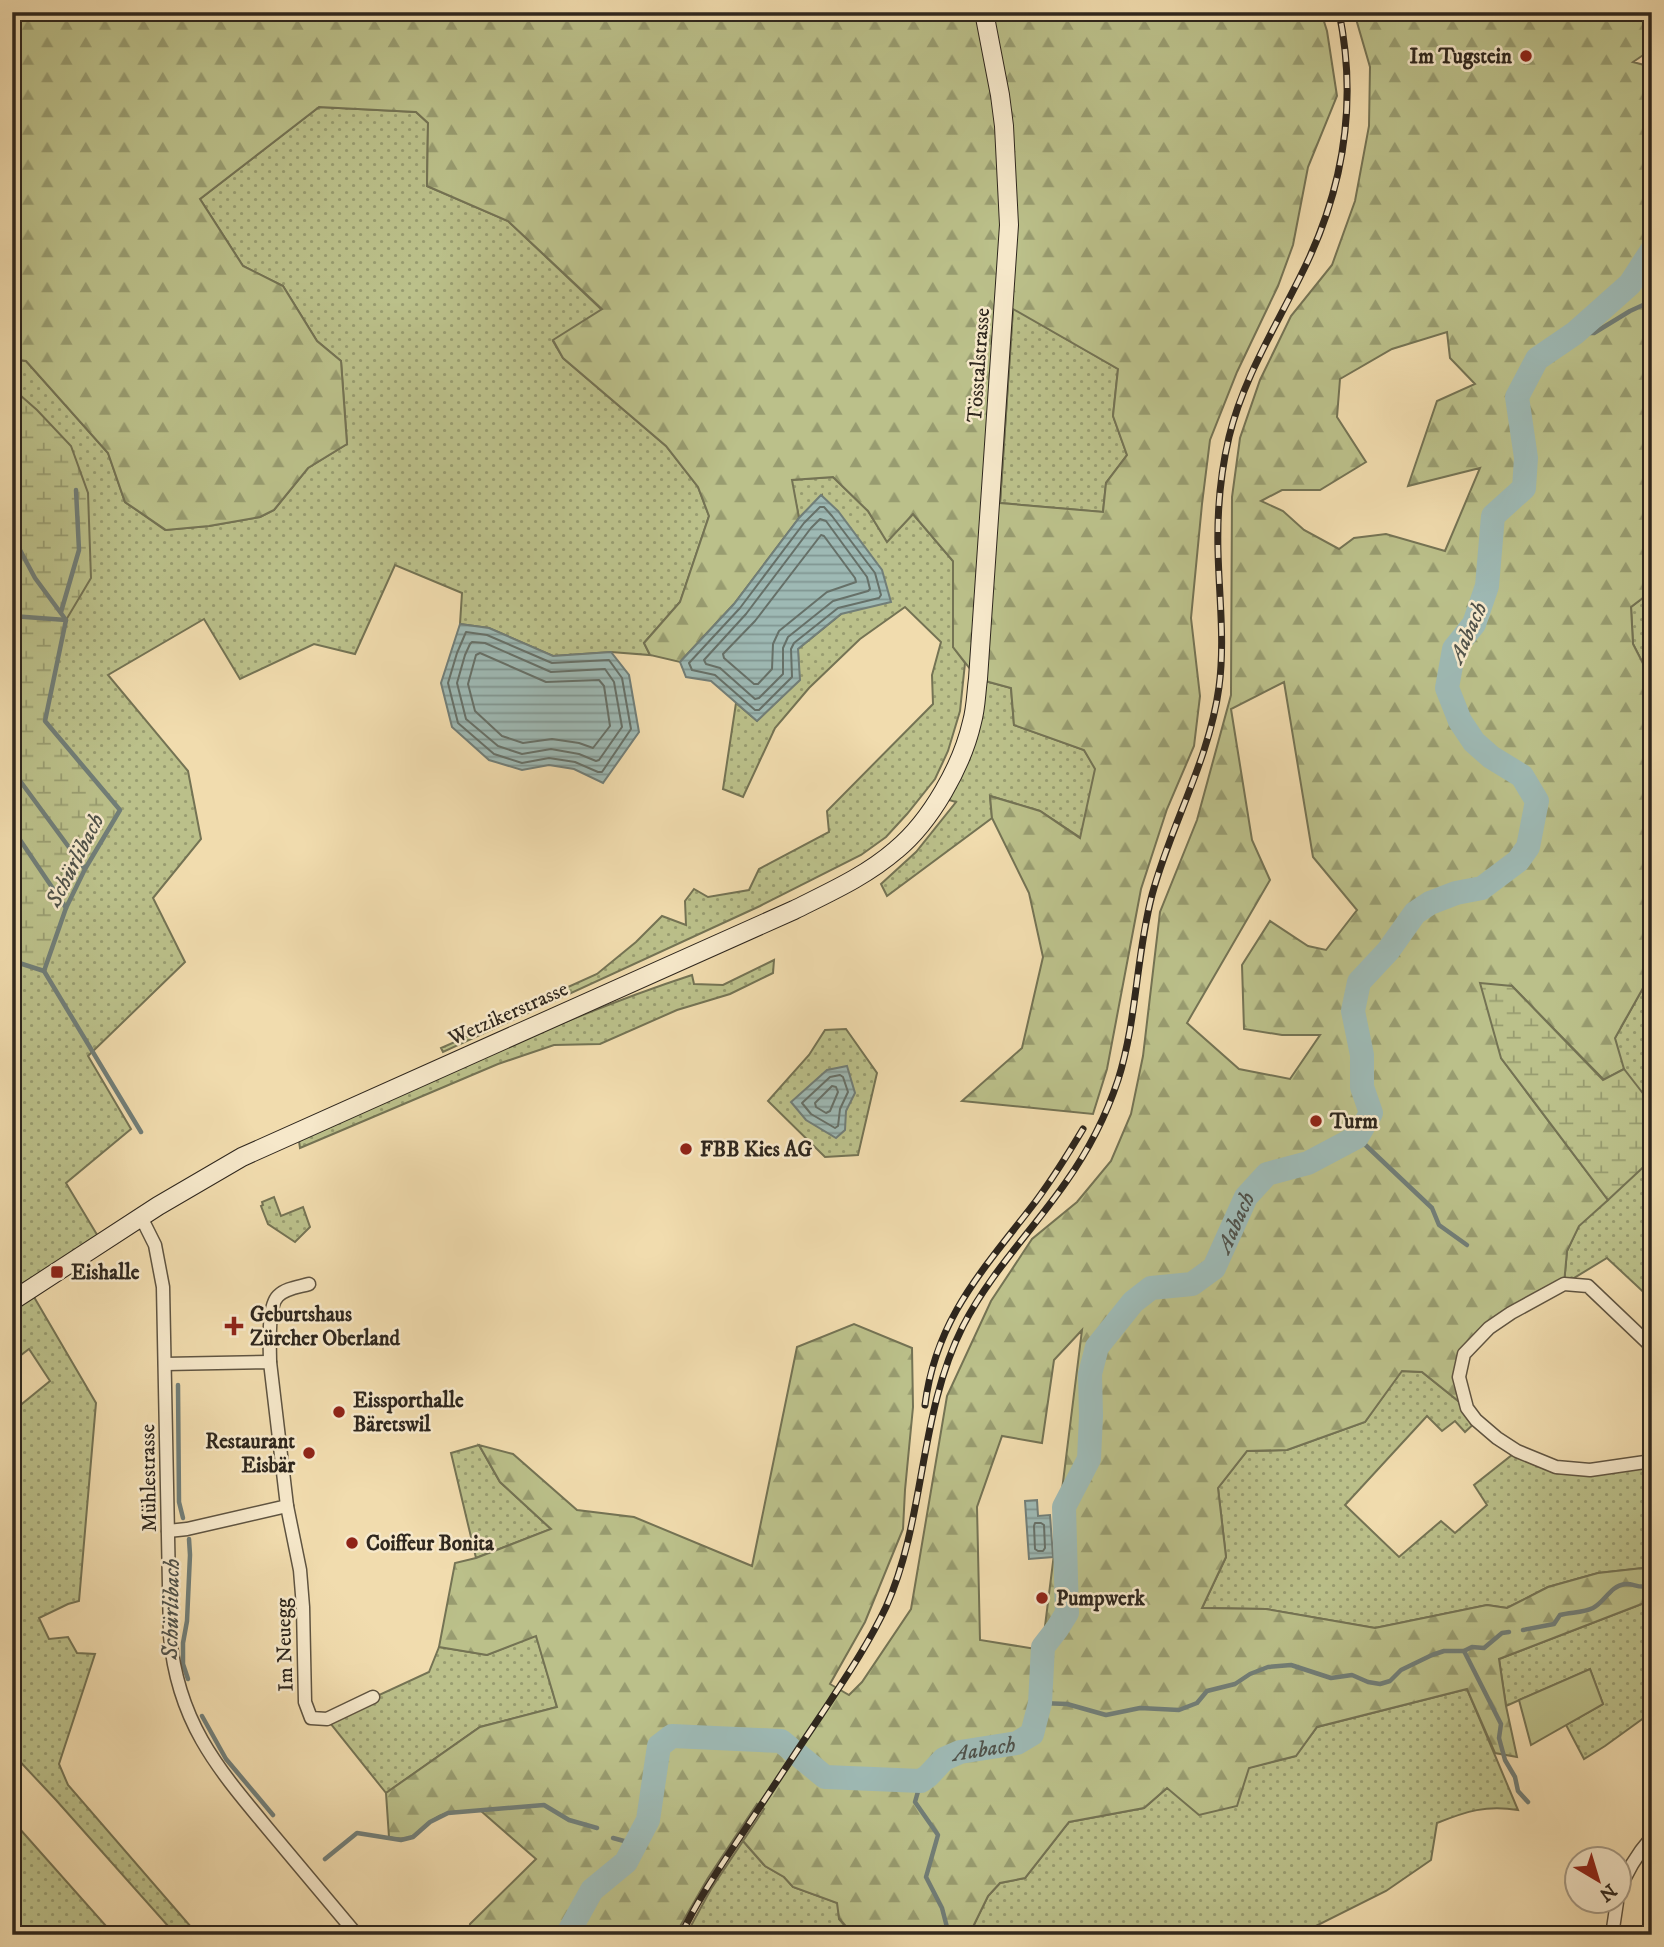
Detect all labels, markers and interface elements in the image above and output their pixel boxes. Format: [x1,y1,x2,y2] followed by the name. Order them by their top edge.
[1410,44,1513,70] place label: Im Tugstein
[1518,48,1534,64] marker: Im Tugstein
[962,307,996,423] street label: Tösstalstrasse
[1441,598,1494,670] water label: Aabach
[39,809,111,913] water label: Schürlibach
[444,976,572,1052] street label: Wetzikerstrasse
[1329,1109,1378,1135] place label: Turm
[1308,1113,1324,1129] marker: Turm
[700,1137,813,1163] place label: FBB Kies AG
[678,1141,694,1157] marker: FBB Kies AG
[1209,1188,1262,1260] water label: Aabach
[71,1260,140,1286] place label: Eishalle
[49,1264,65,1280] marker: Eishalle
[250,1302,401,1352] place label: Geburtshaus Zürcher Oberland
[224,1316,244,1336] marker: Geburtshaus Zürcher Oberland
[353,1388,464,1438] place label: Eissporthalle Bäretswil
[331,1404,347,1420] marker: Eissporthalle Bäretswil
[135,1423,163,1532] street label: Mühlestrasse
[205,1429,296,1479] place label: Restaurant Eisbär
[301,1445,317,1461] marker: Restaurant Eisbär
[366,1531,495,1557] place label: Coiffeur Bonita
[344,1535,360,1551] marker: Coiffeur Bonita
[156,1558,187,1661] water label: Schürlibach
[1056,1586,1145,1612] place label: Pumpwerk
[1034,1590,1050,1606] marker: Pumpwerk
[270,1597,300,1692] street label: Im Neuegg
[948,1730,1018,1769] water label: Aabach
[1562,1846,1632,1916] north arrow
[1594,1878,1621,1906] text: N

